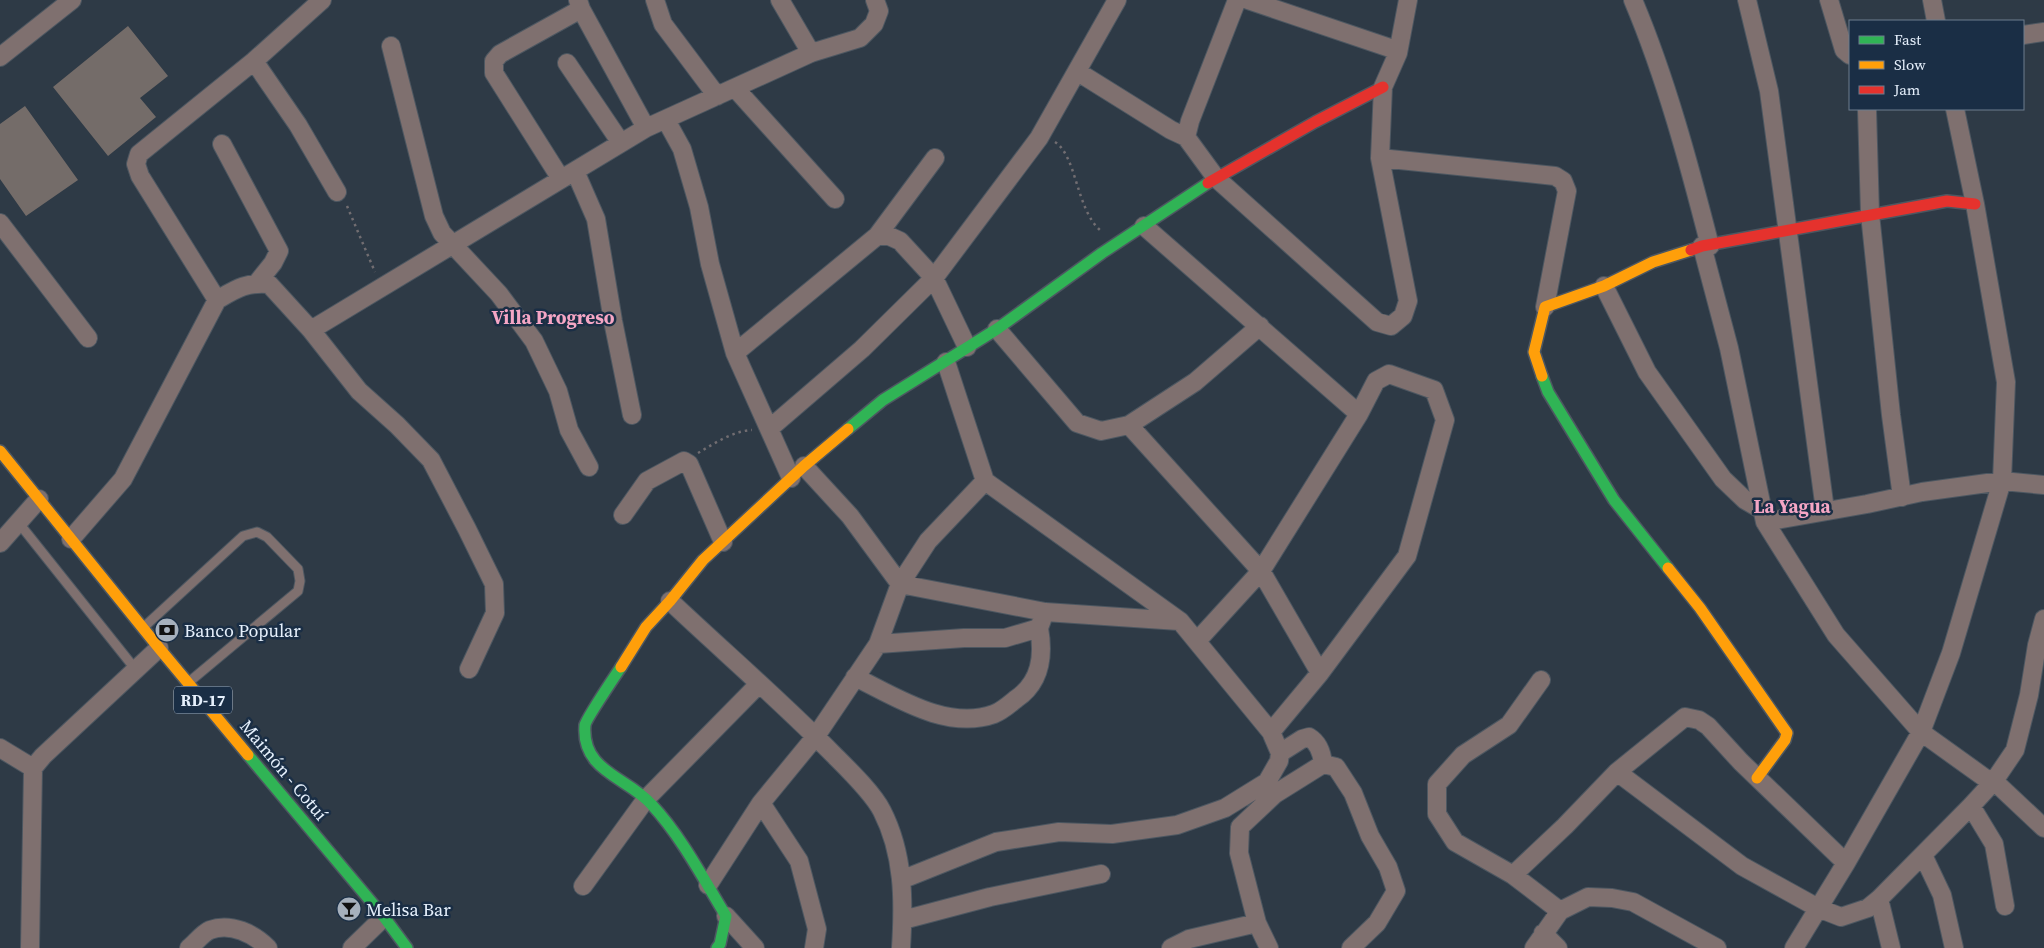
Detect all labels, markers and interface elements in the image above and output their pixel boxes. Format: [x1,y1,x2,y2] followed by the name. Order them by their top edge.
[1849,20,2024,110] legend
[1894,29,1921,50] text: Fast
[1894,54,1926,75] text: Slow
[1893,79,1921,100] text: Jam
[491,304,615,330] district label: Villa Progreso
[1754,493,1831,519] district label: La Yagua
[154,617,180,643] bank icon: Banco Popular
[184,618,301,643] place label: Banco Popular
[174,686,232,714] road number: RD-17
[235,714,333,826] street label: Maimón - Cotuí
[336,896,362,922] bar icon: Melisa Bar
[366,897,451,922] place label: Melisa Bar

